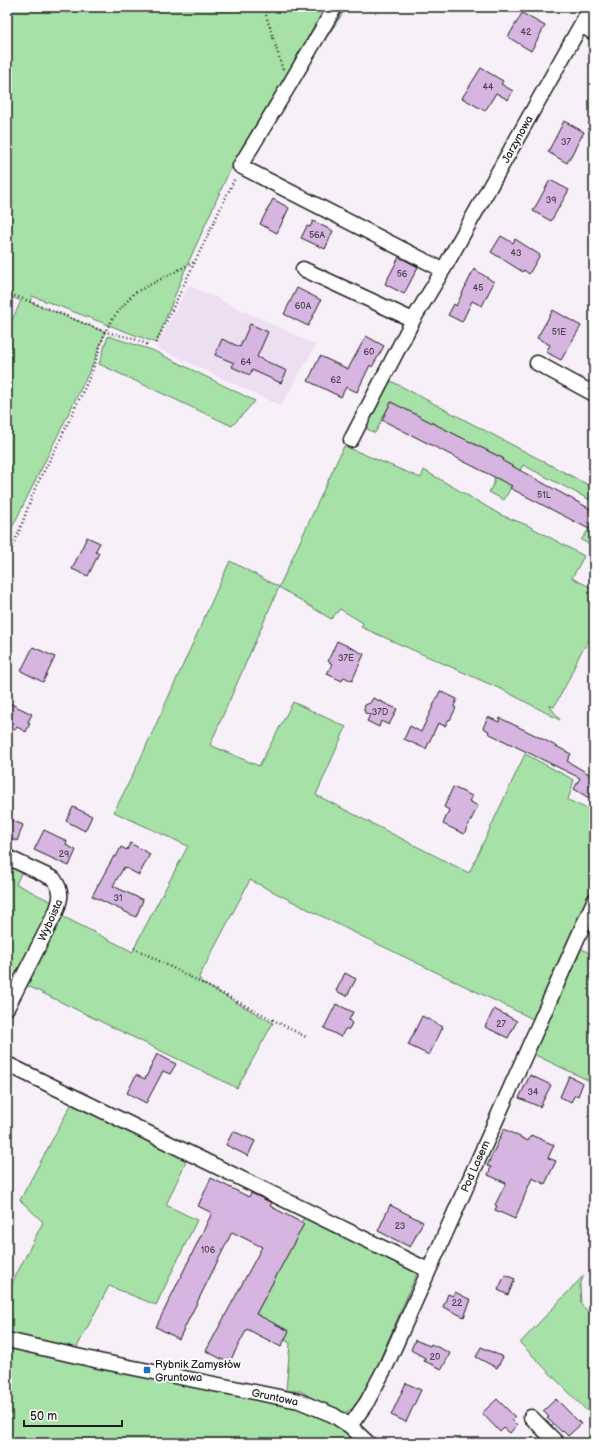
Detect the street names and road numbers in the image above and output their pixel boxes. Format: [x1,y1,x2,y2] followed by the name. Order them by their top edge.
[499,113,536,165] street label: Jarzynowa
[35,897,65,943] street label: Wyboista
[458,1138,493,1194] street label: Pod Lasem
[250,1386,299,1409] street label: Gruntowa

